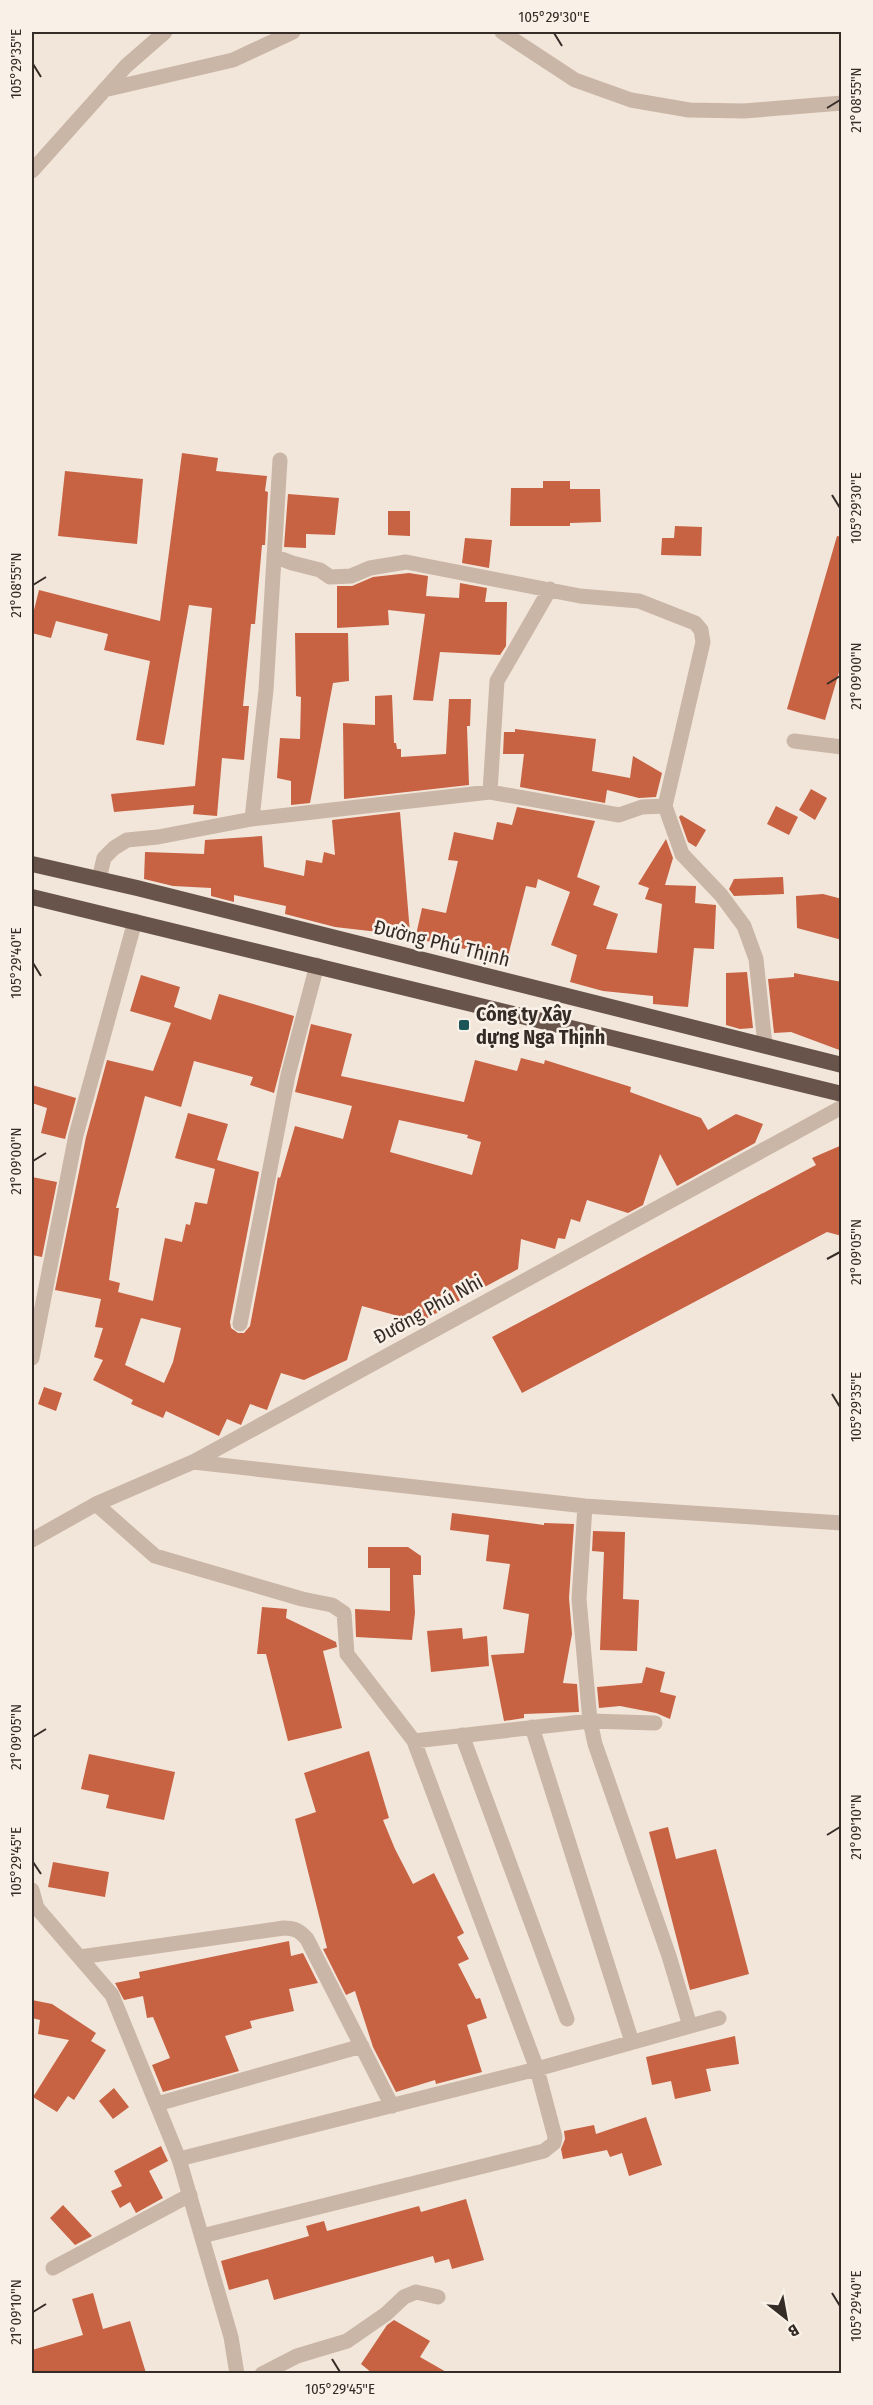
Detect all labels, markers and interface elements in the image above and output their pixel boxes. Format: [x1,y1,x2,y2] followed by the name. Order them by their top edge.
[518,8,590,26] text: 105°29'30"E
[7,29,25,99] text: 105°29'35"E
[847,67,865,133] text: 21°08'55"N
[847,472,865,544] text: 105°29'30"E
[7,552,25,618] text: 21°08'55"N
[847,642,865,710] text: 21°09'00"N
[371,914,513,972] street label: Đường Phú Thịnh
[7,927,25,999] text: 105°29'40"E
[476,1002,605,1049] place label: Công ty Xây dựng Nga Thịnh
[457,1018,471,1032] marker: Công ty Xây dựng Nga Thịnh
[7,1127,25,1195] text: 21°09'00"N
[847,1219,865,1285] text: 21°09'05"N
[369,1269,487,1349] street label: Đường Phú Nhi
[847,1372,865,1442] text: 105°29'35"E
[7,1704,25,1770] text: 21°09'05"N
[847,1794,865,1860] text: 21°09'10"N
[7,1827,25,1897] text: 105°29'45"E
[847,2270,865,2342] text: 105°29'40"E
[7,2279,25,2345] text: 21°09'10"N
[756,2288,816,2348] north arrow
[785,2320,802,2341] text: B
[305,2380,375,2398] text: 105°29'45"E

